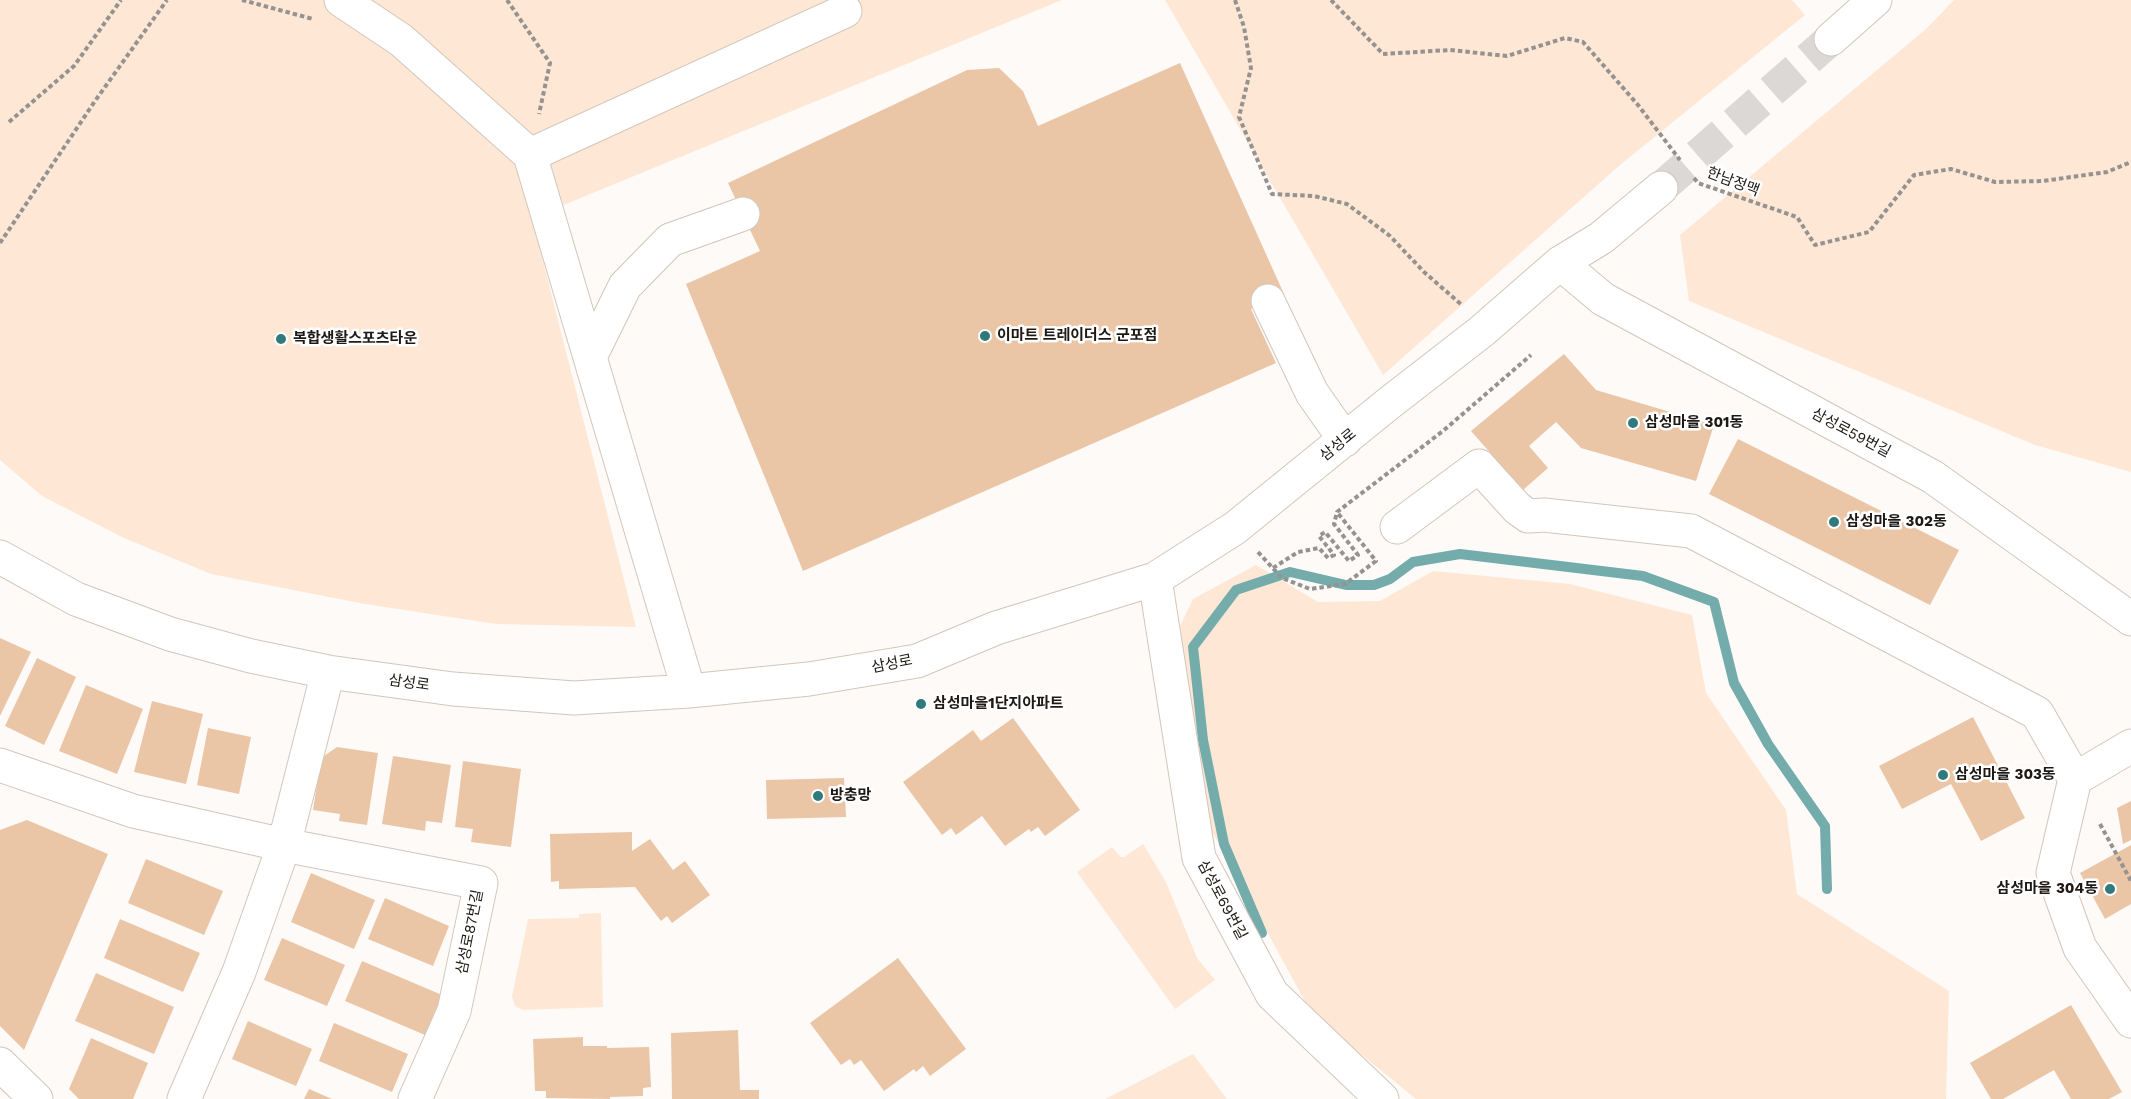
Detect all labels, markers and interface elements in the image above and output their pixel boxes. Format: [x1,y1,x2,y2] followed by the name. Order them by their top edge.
[1704,164,1762,200] street label: 한남정맥
[997,327,1157,345] place label: 이마트 트레이더스 군포점
[978,329,992,343] marker: 이마트 트레이더스 군포점
[293,330,417,348] place label: 복합생활스포츠타운
[274,332,288,346] marker: 복합생활스포츠타운
[1808,405,1894,461] street label: 삼성로59번길
[1645,414,1743,432] place label: 삼성마을 301동
[1626,416,1640,430] marker: 삼성마을 301동
[1316,425,1360,465] street label: 삼성로
[1846,513,1947,531] place label: 삼성마을 302동
[1827,515,1841,529] marker: 삼성마을 302동
[870,651,914,677] street label: 삼성로
[387,671,431,695] street label: 삼성로
[933,695,1064,713] place label: 삼성마을1단지아파트
[914,697,928,711] marker: 삼성마을1단지아파트
[1955,766,2056,784] place label: 삼성마을 303동
[1936,768,1950,782] marker: 삼성마을 303동
[830,787,871,805] place label: 방충망
[811,789,825,803] marker: 방충망
[1194,857,1250,943] street label: 삼성로69번길
[1996,880,2098,898] place label: 삼성마을 304동
[2103,882,2117,896] marker: 삼성마을 304동
[453,888,487,976] street label: 삼성로87번길

